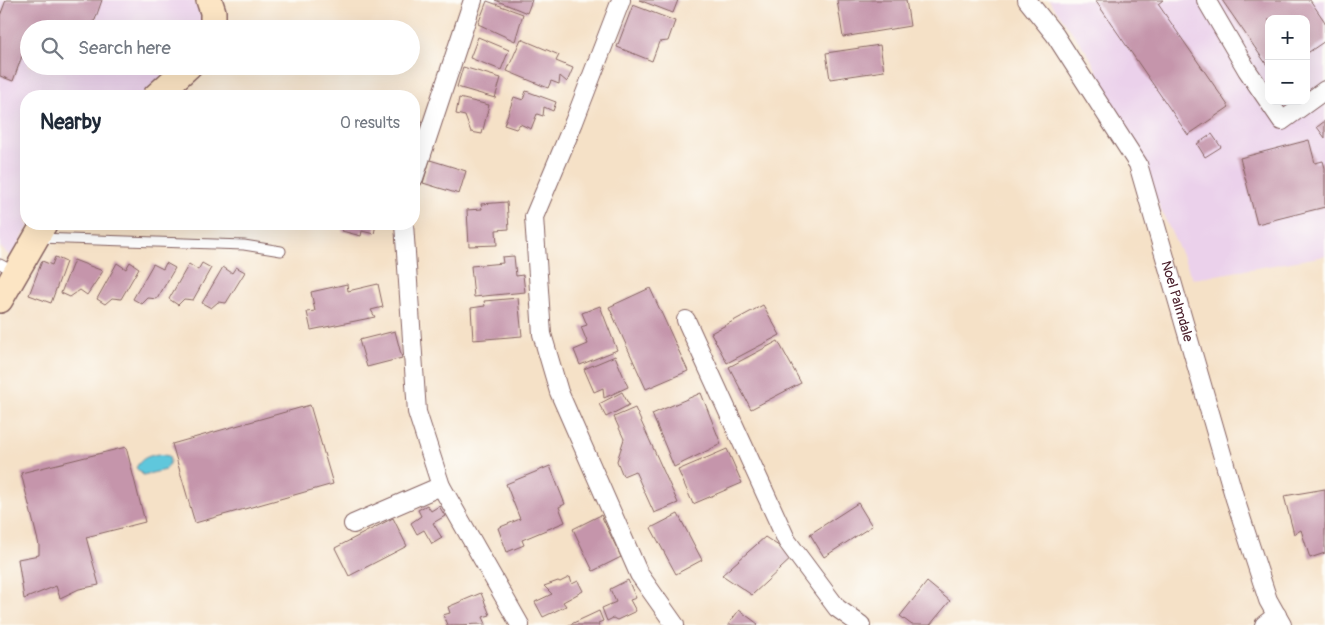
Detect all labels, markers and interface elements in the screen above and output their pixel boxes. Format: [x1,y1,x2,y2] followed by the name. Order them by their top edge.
[1265,15,1310,105] map controls
[1265,15,1310,60] button: +
[20,20,420,75] search box
[38,34,66,62] icon: search
[78,36,171,60] text: Search here
[1265,60,1310,105] button: −
[40,109,101,136] text: Nearby
[340,113,400,133] text: 0 results
[1158,259,1198,344] street label: Noel Palmdale

